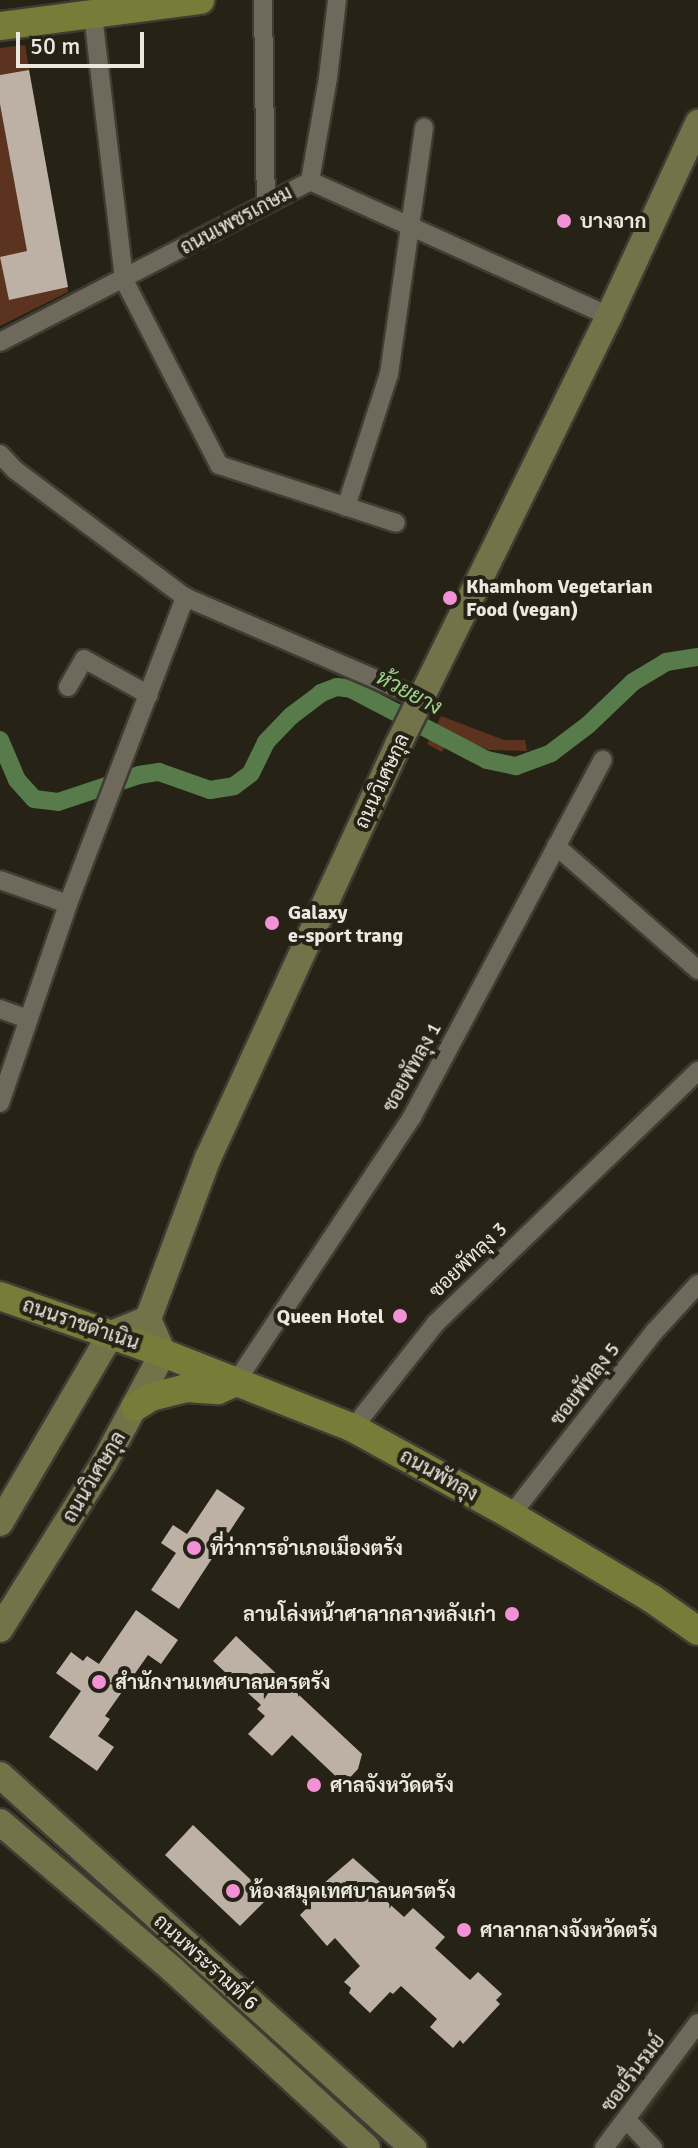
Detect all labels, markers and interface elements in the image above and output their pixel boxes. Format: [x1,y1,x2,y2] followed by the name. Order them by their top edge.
[20,16,148,66] scale bar
[30,31,80,61] text: 50 m
[176,181,296,259] street label: ถนนเพชรเกษม
[580,209,646,233] place label: บางจาก
[555,212,573,230] marker: บางจาก
[466,574,653,621] place label: Khamhom Vegetarian Food (vegan)
[441,589,459,607] marker: Khamhom Vegetarian Food (vegan)
[371,664,447,720] water label: ห้วยยาง
[350,730,414,832] street label: ถนนวิเศษกุล
[288,900,403,947] place label: Galaxy e-sport trang
[263,914,281,932] marker: Galaxy e-sport trang
[378,1018,446,1116] street label: ซอยพัทลุง 1
[424,1217,512,1303] street label: ซอยพัทลุง 3
[20,1293,142,1355] street label: ถนนราชดำเนิน
[277,1304,384,1328] place label: Queen Hotel
[391,1307,409,1325] marker: Queen Hotel
[545,1338,625,1430] street label: ซอยพัทลุง 5
[57,1427,131,1527] street label: ถนนวิเศษกุล
[396,1444,482,1506] street label: ถนนพัทลุง
[210,1536,403,1560] place label: ที่ว่าการอำเภอเมืองตรัง
[185,1539,203,1557] marker: ที่ว่าการอำเภอเมืองตรัง
[243,1602,496,1626] place label: ลานโล่งหน้าศาลากลางหลังเก่า
[503,1605,521,1623] marker: ลานโล่งหน้าศาลากลางหลังเก่า
[115,1670,330,1694] place label: สำนักงานเทศบาลนครตรัง
[90,1673,108,1691] marker: สำนักงานเทศบาลนครตรัง
[330,1773,454,1797] place label: ศาลจังหวัดตรัง
[305,1776,323,1794] marker: ศาลจังหวัดตรัง
[249,1879,456,1903] place label: ห้องสมุดเทศบาลนครตรัง
[224,1882,242,1900] marker: ห้องสมุดเทศบาลนครตรัง
[149,1909,263,2015] street label: ถนนพระรามที่ 6
[480,1918,658,1942] place label: ศาลากลางจังหวัดตรัง
[455,1921,473,1939] marker: ศาลากลางจังหวัดตรัง
[596,2029,670,2117] street label: ซอยรื่นรมย์

